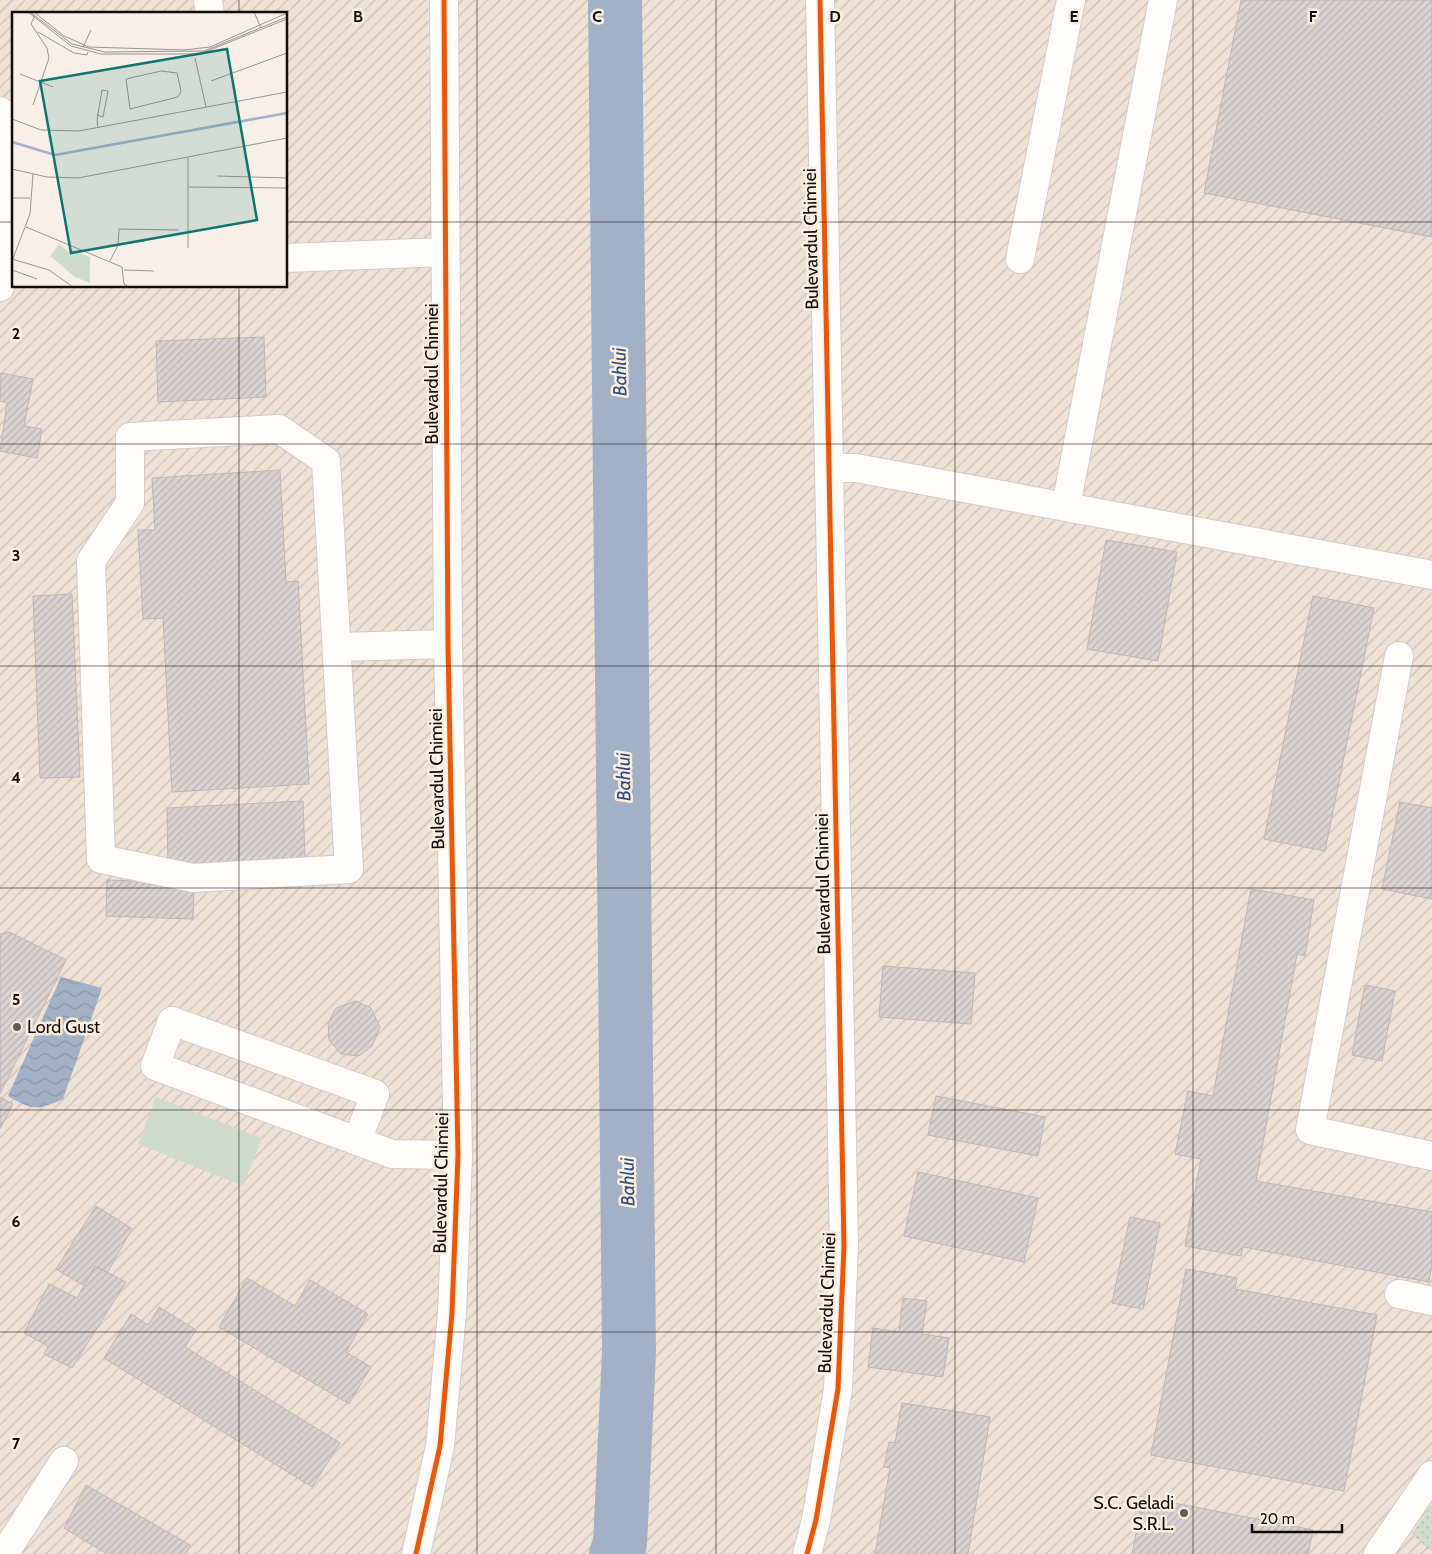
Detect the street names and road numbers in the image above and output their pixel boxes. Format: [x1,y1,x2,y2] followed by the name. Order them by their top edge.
[799,168,823,310] street label: Bulevardul Chimiei
[421,303,443,445] street label: Bulevardul Chimiei
[425,708,449,850] street label: Bulevardul Chimiei
[811,813,835,955] street label: Bulevardul Chimiei
[429,1112,453,1254] street label: Bulevardul Chimiei
[814,1232,840,1374] street label: Bulevardul Chimiei

